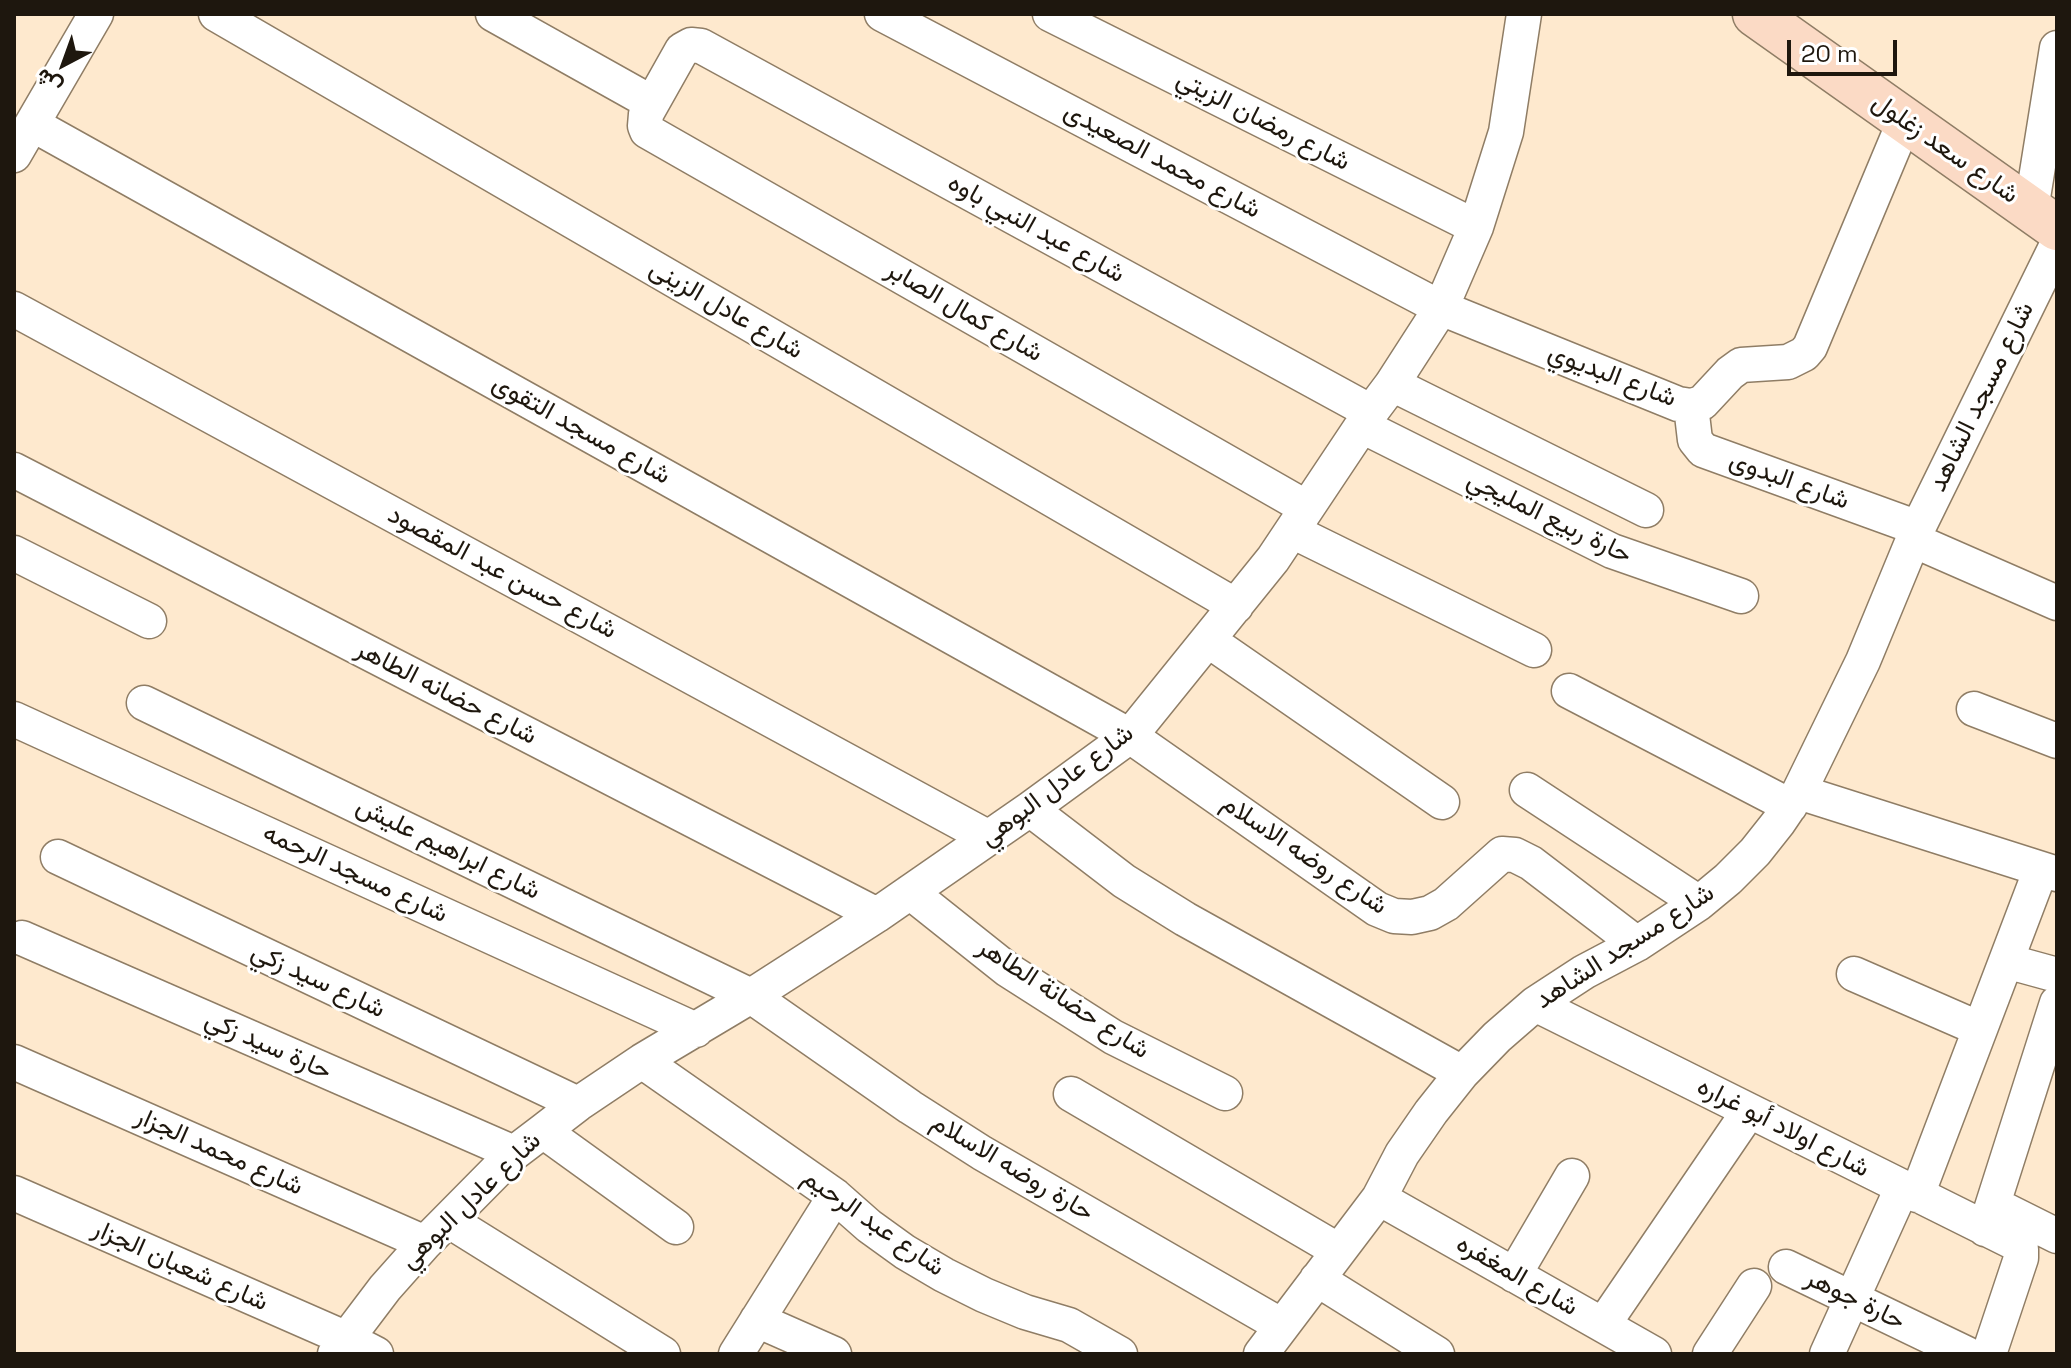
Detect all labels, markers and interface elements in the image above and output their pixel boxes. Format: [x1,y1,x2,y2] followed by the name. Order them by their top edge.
[24,24,104,104] north arrow
[1791,24,1901,74] scale bar
[1801,38,1858,69] text: 20 m
[29,63,67,101] text: ش
[1171,64,1355,178] street label: شارع رمضان الزيتي
[1866,87,2024,211] street label: شارع سعد زغلول
[1058,96,1266,226] street label: شارع محمد الصعيدى
[942,167,1130,291] street label: شارع عبد النبي باوه
[644,253,808,367] street label: شارع عادل الزينى
[880,255,1048,369] street label: شارع كمال الصابر
[1923,297,2041,497] street label: شارع مسجد الشاهد
[1544,337,1680,415] street label: شارع البديوي
[486,368,676,492] street label: شارع مسجد التقوى
[1725,445,1853,517] street label: شارع البدوى
[1461,465,1637,571] street label: حارة ربيع المليجي
[382,499,622,647] street label: شارع حسن عبد المقصود
[350,634,542,752] street label: شارع حضانه الطاهر
[974,718,1140,854] street label: شارع عادل البوهي
[1215,788,1393,922] street label: شارع روضه الاسلام
[351,791,545,907] street label: شارع ابراهيم عليش
[258,818,452,930] street label: شارع مسجد الرحمه
[1530,877,1720,1017] street label: شارع مسجد الشاهد
[971,932,1155,1066] street label: شارع حضانة الطاهر
[246,936,390,1026] street label: شارع سيد زكي
[200,1004,336,1088] street label: حارة سيد زكي
[1692,1071,1874,1185] street label: شارع اولاد أبو غراره
[130,1101,308,1203] street label: شارع محمد الجزار
[925,1107,1099,1229] street label: حارة روضه الاسلام
[394,1126,548,1276] street label: شارع عادل البوهي
[796,1162,950,1284] street label: شارع عبد الرحيم
[87,1213,273,1319] street label: شارع شعبان الجزار
[1451,1229,1583,1323] street label: شارع المغفره
[1800,1263,1910,1337] street label: حارة جوهر

